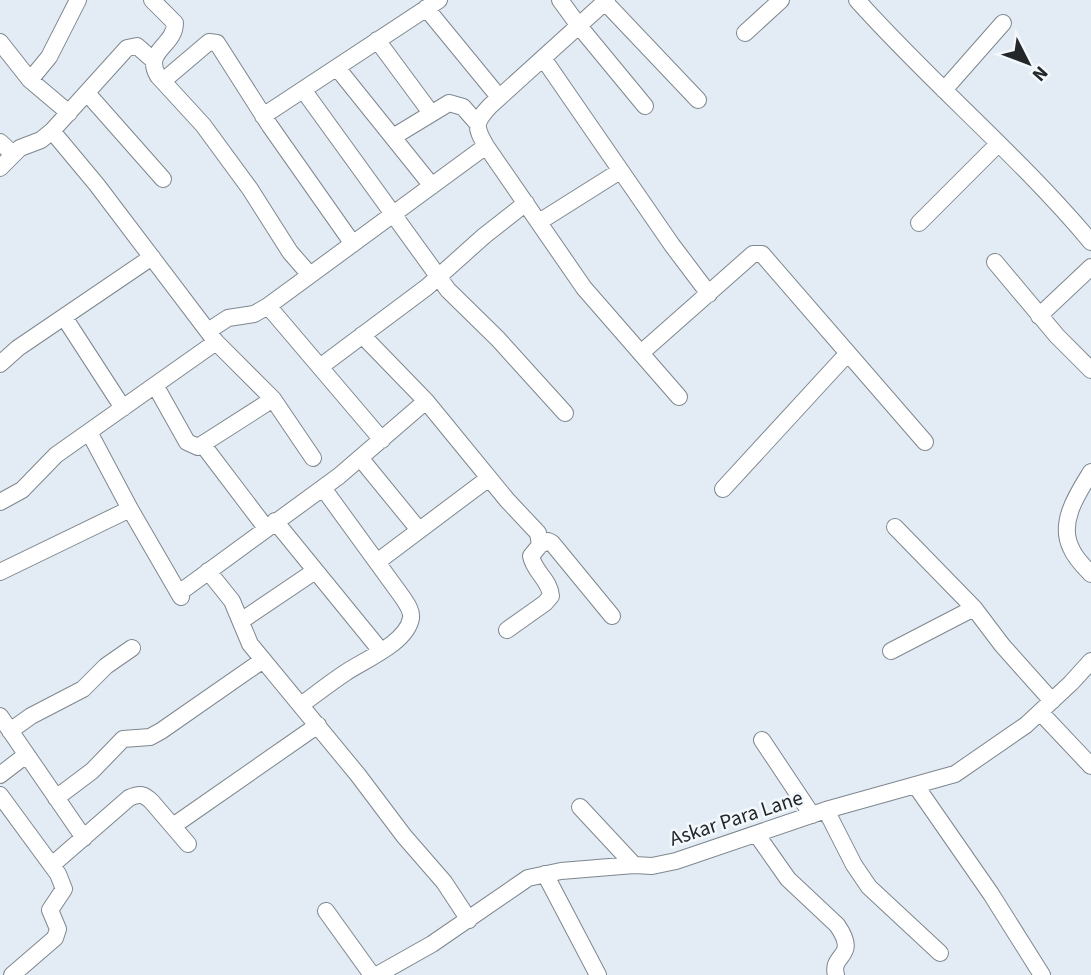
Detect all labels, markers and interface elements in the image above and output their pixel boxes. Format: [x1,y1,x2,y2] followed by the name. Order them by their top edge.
[993,28,1063,98] north arrow
[1025,60,1054,87] text: N
[665,782,807,854] street label: Askar Para Lane

